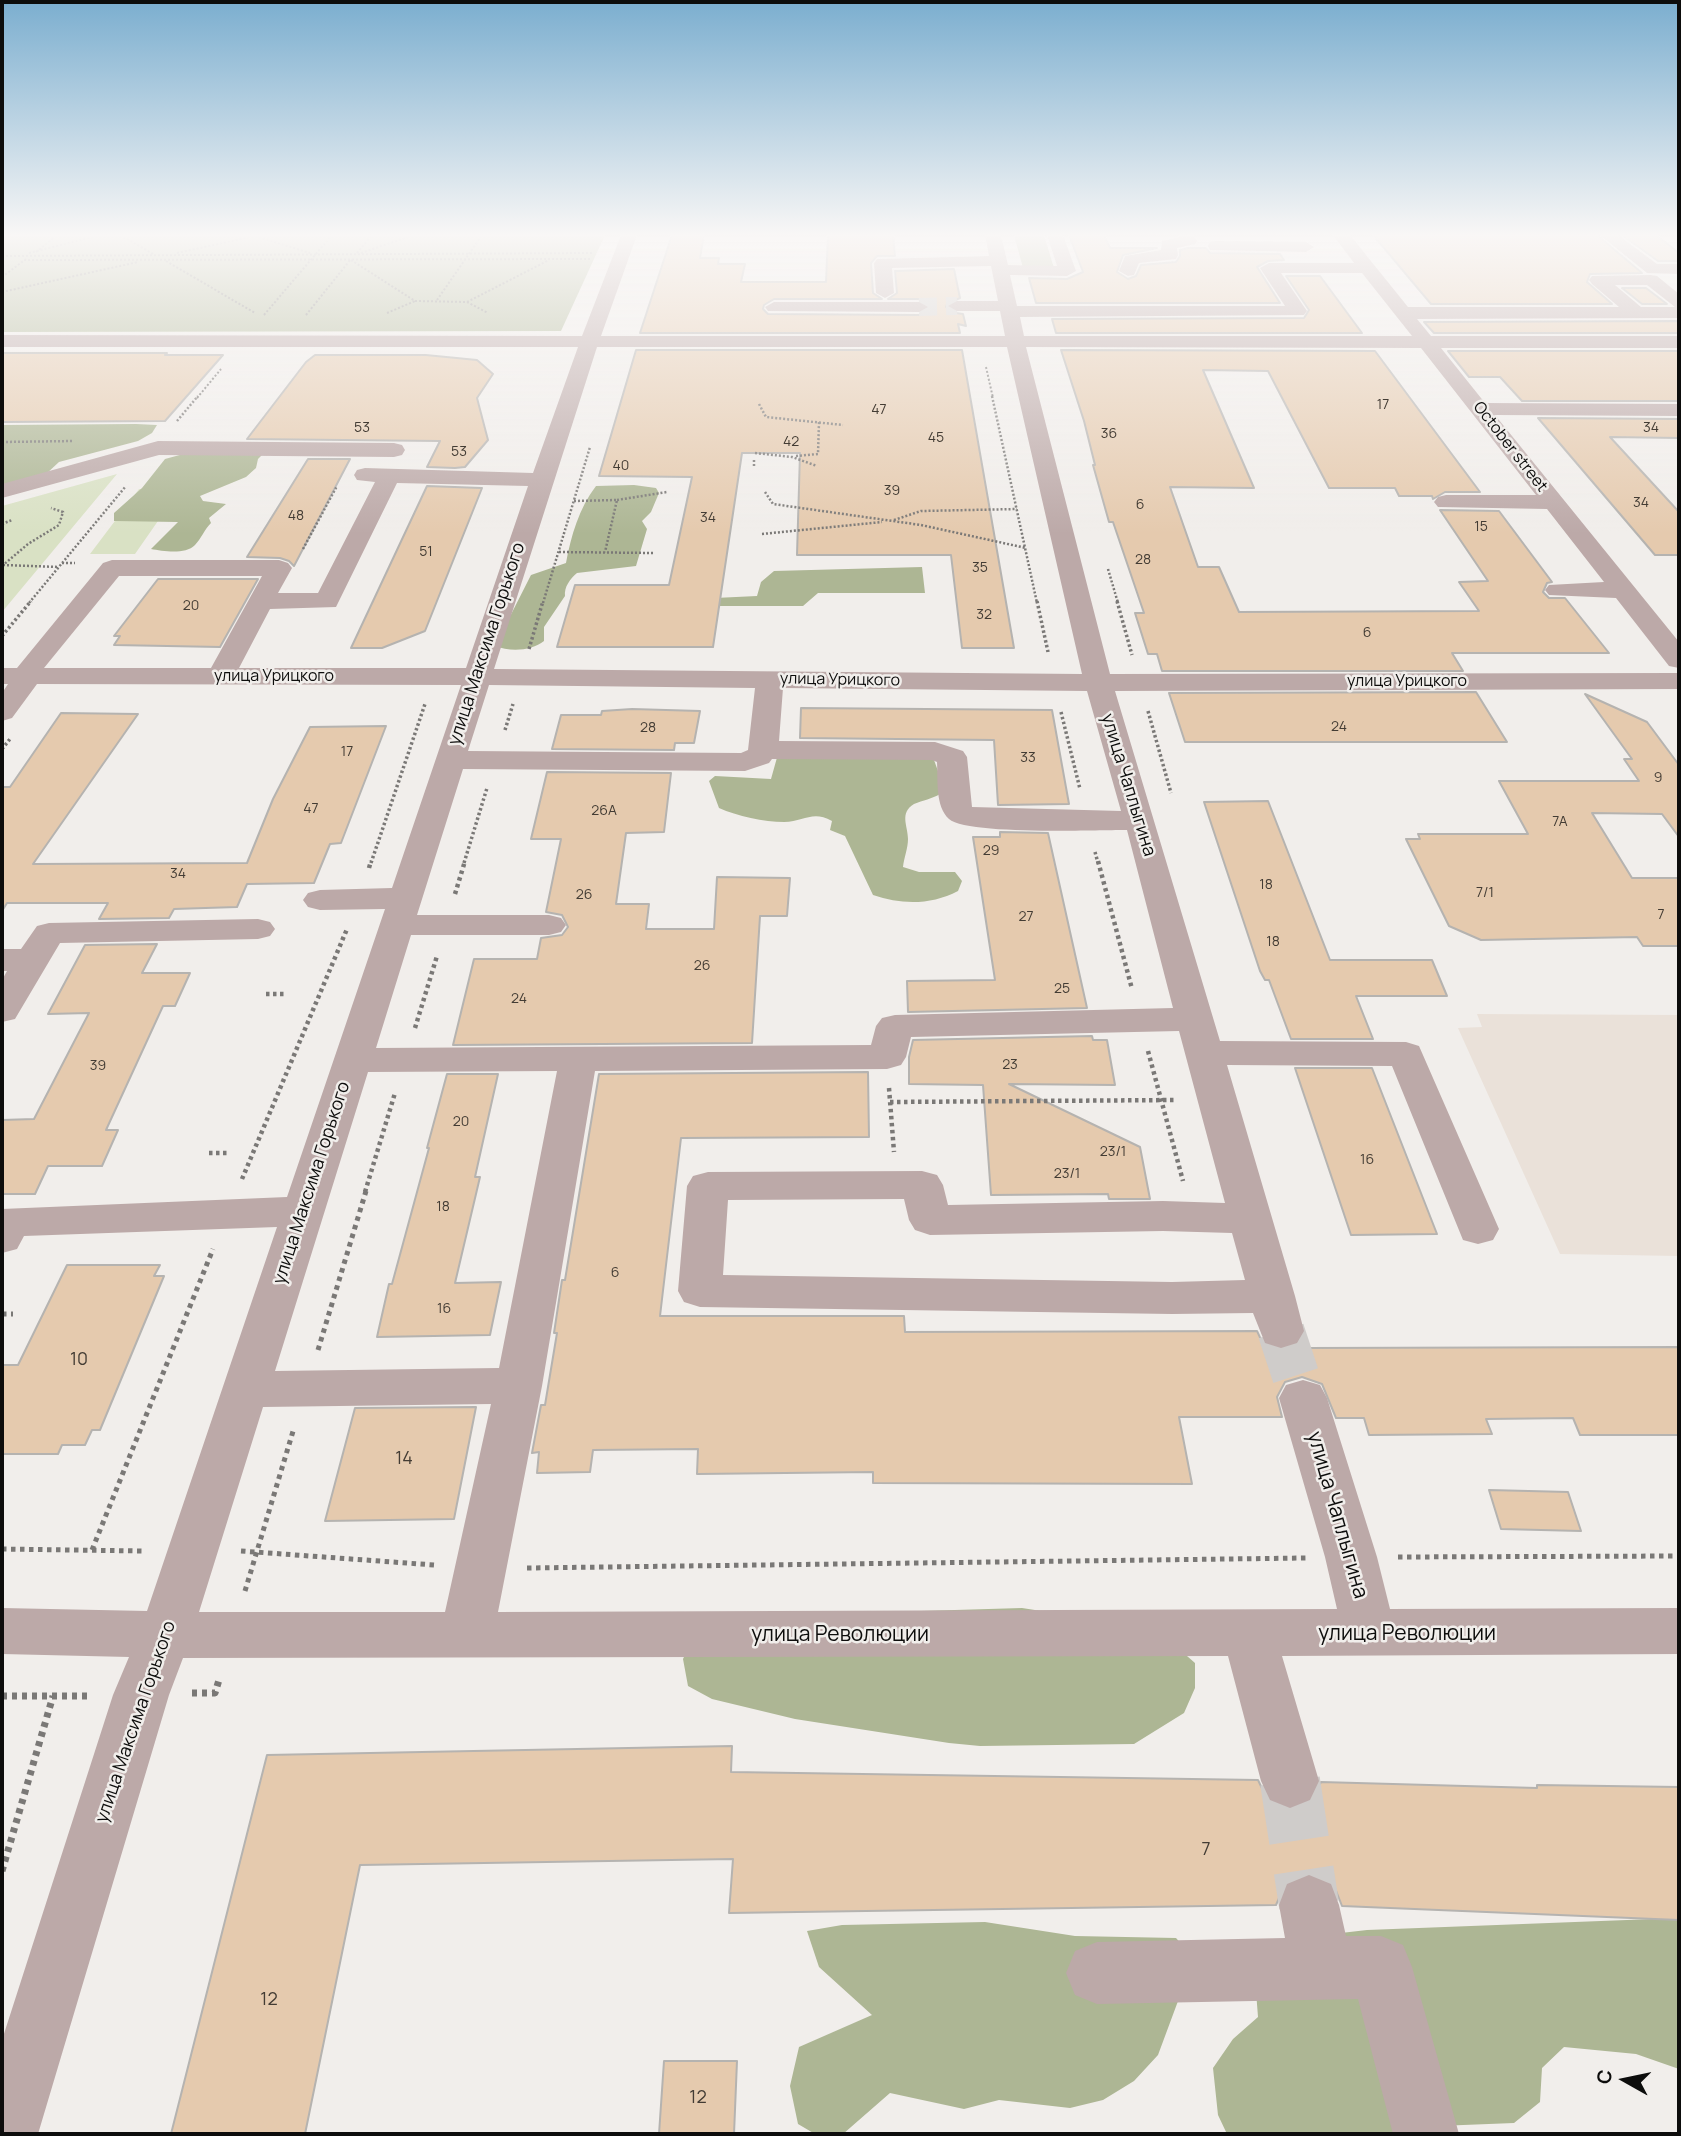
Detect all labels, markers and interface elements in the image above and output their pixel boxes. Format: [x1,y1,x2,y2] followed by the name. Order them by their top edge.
[1377,397,1389,413] house number: 17
[1469,398,1551,496] street label: October street
[871,402,887,418] house number: 47
[354,420,370,436] house number: 53
[1643,420,1659,436] house number: 34
[1101,426,1117,442] house number: 36
[928,430,944,446] house number: 45
[783,434,799,450] house number: 42
[451,444,467,460] house number: 53
[613,458,629,474] house number: 40
[884,483,900,499] house number: 39
[1633,495,1649,511] house number: 34
[1136,497,1144,513] house number: 6
[288,508,304,524] house number: 48
[700,510,716,526] house number: 34
[1474,519,1488,535] house number: 15
[444,540,530,748] street label: улица Максима Горького
[419,544,433,560] house number: 51
[1135,552,1151,568] house number: 28
[972,560,988,576] house number: 35
[183,598,199,614] house number: 20
[976,607,992,623] house number: 32
[1363,625,1371,641] house number: 6
[214,667,334,687] street label: улица Урицкого
[780,669,900,691] street label: улица Урицкого
[1347,672,1467,692] street label: улица Урицкого
[1096,711,1160,859] street label: улица Чаплыгина
[1331,719,1347,735] house number: 24
[640,720,656,736] house number: 28
[341,744,353,760] house number: 17
[1020,750,1036,766] house number: 33
[1654,770,1662,786] house number: 9
[303,801,319,817] house number: 47
[591,803,617,819] house number: 26А
[1552,814,1568,830] house number: 7А
[983,843,999,859] house number: 29
[170,866,186,882] house number: 34
[1259,877,1273,893] house number: 18
[1476,885,1494,901] house number: 7/1
[576,887,592,903] house number: 26
[1657,907,1665,923] house number: 7
[1018,909,1034,925] house number: 27
[1266,934,1280,950] house number: 18
[694,958,710,974] house number: 26
[1054,981,1070,997] house number: 25
[511,991,527,1007] house number: 24
[1002,1057,1018,1073] house number: 23
[90,1058,106,1074] house number: 39
[269,1079,355,1287] street label: улица Максима Горького
[453,1114,469,1130] house number: 20
[1100,1144,1126,1160] house number: 23/1
[1360,1152,1374,1168] house number: 16
[1054,1166,1080,1182] house number: 23/1
[436,1199,450,1215] house number: 18
[611,1265,619,1281] house number: 6
[437,1301,451,1317] house number: 16
[70,1349,88,1371] house number: 10
[1301,1429,1373,1601] street label: улица Чаплыгина
[395,1448,413,1470] house number: 14
[91,1618,181,1826] street label: улица Максима Горького
[1318,1621,1496,1647] street label: улица Революции
[751,1622,929,1648] street label: улица Революции
[1201,1839,1211,1861] house number: 7
[260,1989,278,2011] house number: 12
[1590,2045,1660,2115] north arrow
[1590,2068,1618,2086] text: С
[689,2087,707,2109] house number: 12

